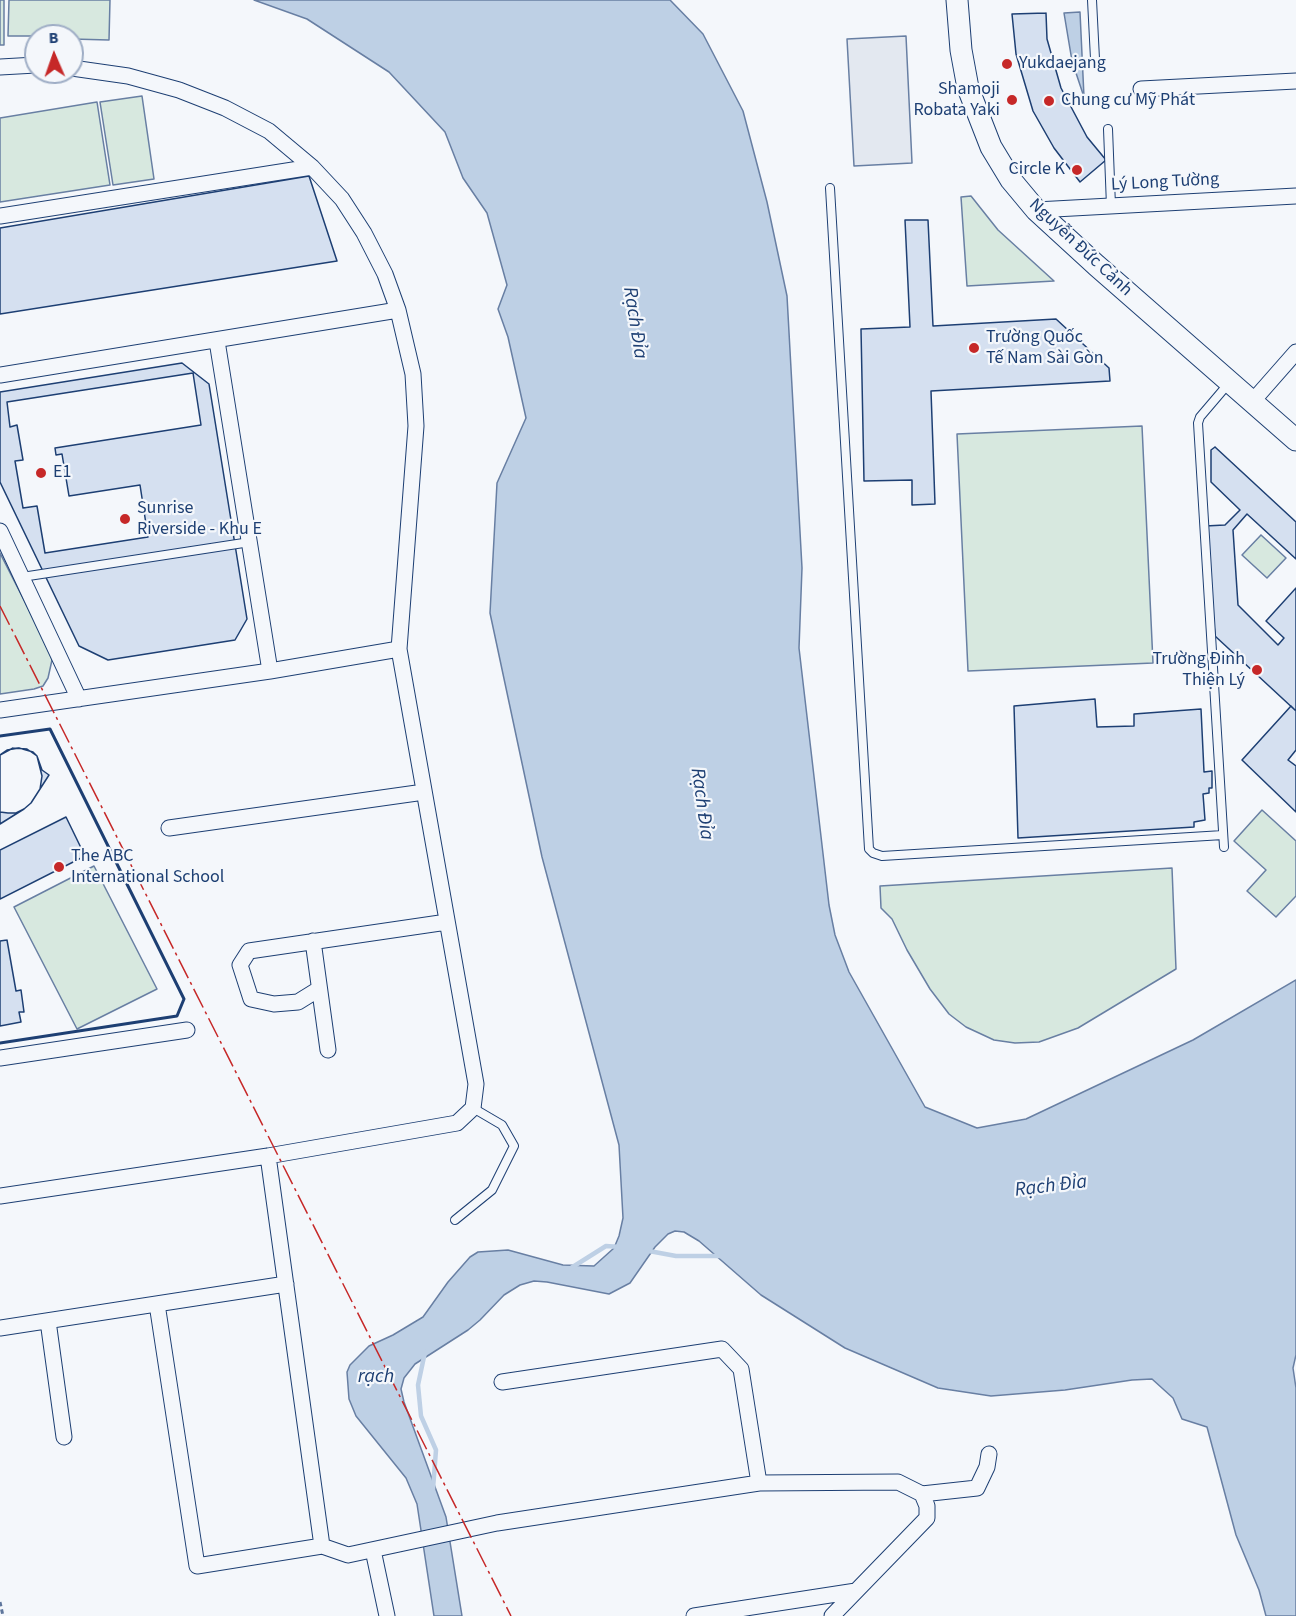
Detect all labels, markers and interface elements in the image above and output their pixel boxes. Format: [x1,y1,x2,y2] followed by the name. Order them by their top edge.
[24,24,84,84] north arrow
[48,27,59,49] text: B
[1019,53,1106,75] place label: Yukdaejang
[1000,57,1014,71] marker: Yukdaejang
[914,79,1000,122] place label: Shamoji Robata Yaki
[1061,90,1195,112] place label: Chung cư Mỹ Phát
[1005,93,1019,107] marker: Shamoji Robata Yaki
[1042,94,1056,108] marker: Chung cư Mỹ Phát
[1008,159,1065,181] place label: Circle K
[1070,163,1084,177] marker: Circle K
[1110,169,1220,197] street label: Lý Long Tường
[1024,195,1136,301] street label: Nguyễn Đức Cảnh
[616,285,652,361] water label: Rạch Đỉa
[986,327,1104,370] place label: Trường Quốc Tế Nam Sài Gòn
[967,341,981,355] marker: Trường Quốc Tế Nam Sài Gòn
[53,462,71,484] place label: E1
[34,466,48,480] marker: E1
[137,498,262,540] place label: Sunrise Riverside - Khu E
[118,512,132,526] marker: Sunrise Riverside - Khu E
[1152,649,1245,692] place label: Trường Đinh Thiện Lý
[1250,663,1264,677] marker: Trường Đinh Thiện Lý
[684,766,718,842] water label: Rạch Đỉa
[71,846,224,888] place label: The ABC International School
[52,860,66,874] marker: The ABC International School
[1014,1171,1088,1203] water label: Rạch Đỉa
[358,1366,394,1390] water label: rạch

